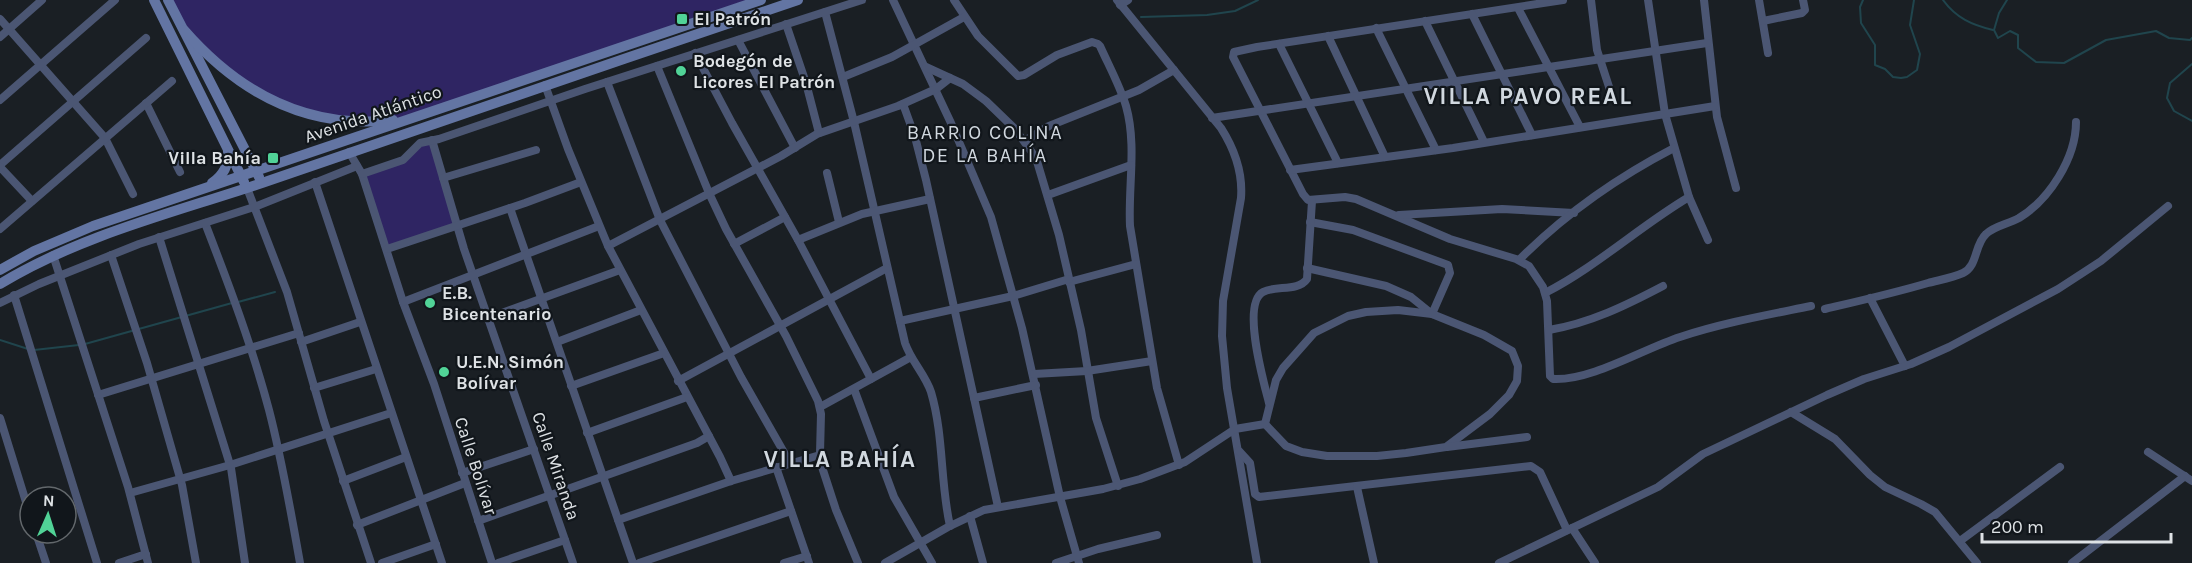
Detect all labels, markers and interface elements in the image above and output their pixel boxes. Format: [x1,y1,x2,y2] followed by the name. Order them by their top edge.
[694,8,771,30] place label: El Patrón
[675,12,689,26] marker: El Patrón
[693,50,835,93] place label: Bodegón de Licores El Patrón
[674,64,688,78] marker: Bodegón de Licores El Patrón
[302,80,444,148] street label: Avenida Atlántico
[1423,82,1633,110] district label: VILLA PAVO REAL
[907,121,1063,167] district label: BARRIO COLINA DE LA BAHÍA
[168,147,261,169] place label: Villa Bahía
[266,151,280,165] marker: Villa Bahía
[442,282,551,325] place label: E.B. Bicentenario
[423,296,437,310] marker: E.B. Bicentenario
[456,351,564,394] place label: U.E.N. Simón Bolívar
[437,365,451,379] marker: U.E.N. Simón Bolívar
[527,409,585,523] street label: Calle Miranda
[450,414,502,518] street label: Calle Bolívar
[764,443,916,473] district label: VILLA BAHÍA
[18,485,78,545] north arrow
[43,491,55,510] text: N
[1982,506,2171,544] scale bar
[1991,516,2044,538] text: 200 m

